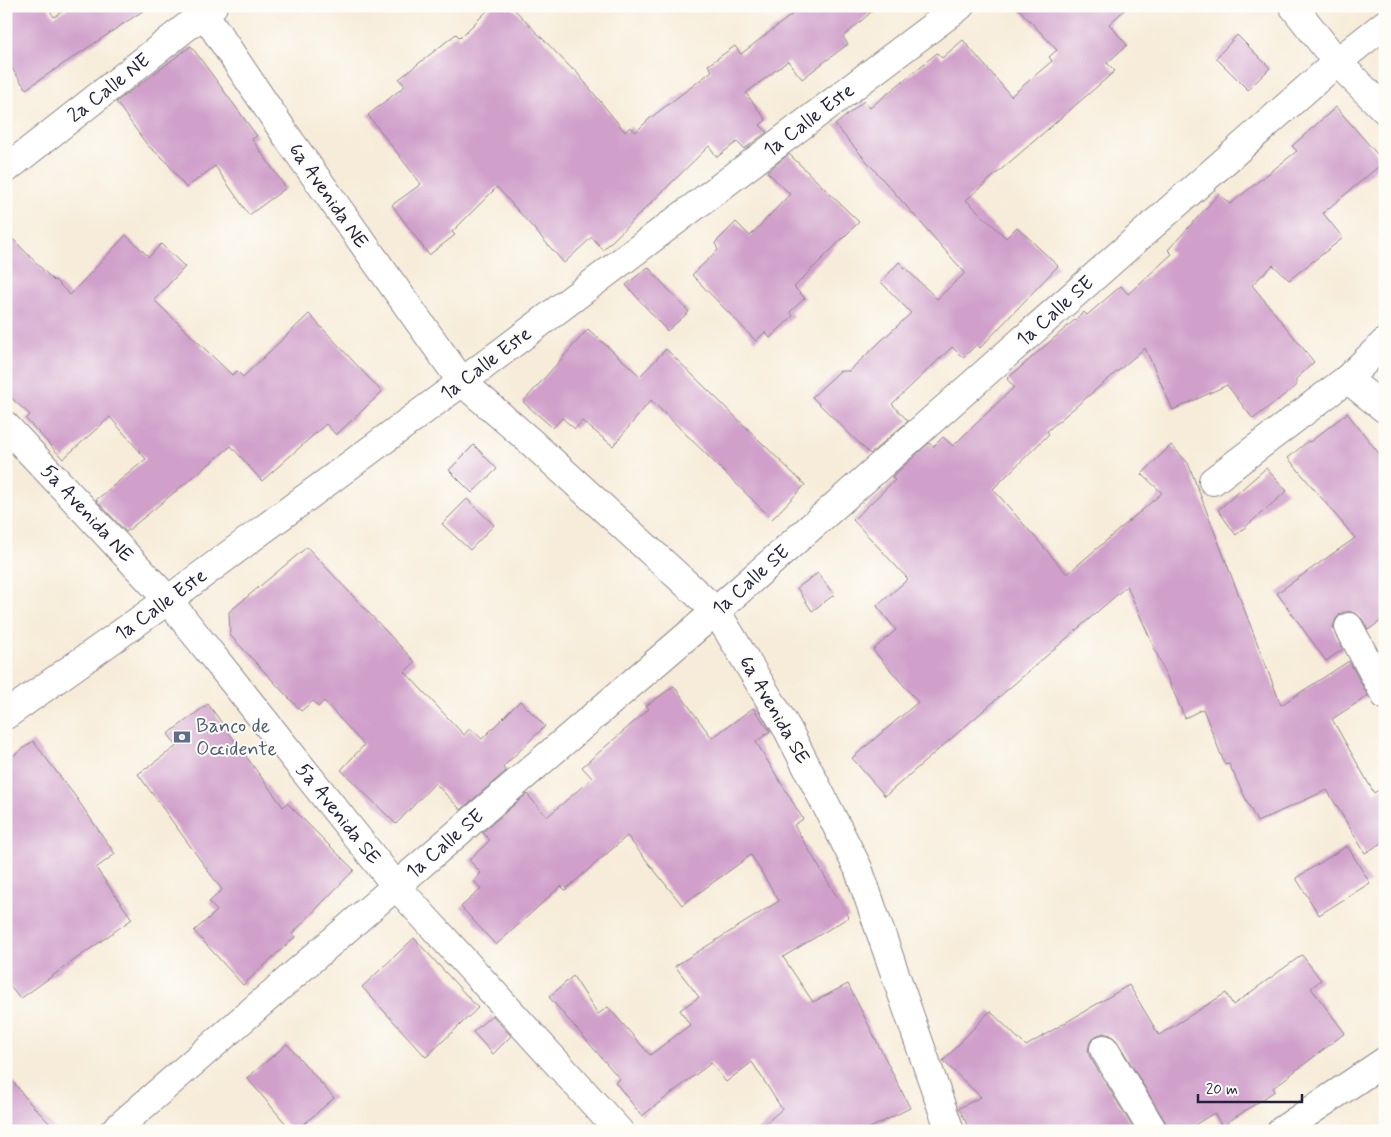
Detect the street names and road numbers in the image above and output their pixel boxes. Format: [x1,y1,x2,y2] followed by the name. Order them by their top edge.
[62,47,156,129] street label: 2a Calle NE
[758,77,860,163] street label: 1a Calle Este
[282,138,374,254] street label: 6a Avenida NE
[1010,270,1100,353] street label: 1a Calle SE
[435,321,537,407] street label: 1a Calle Este
[35,458,140,568] street label: 5a Avenida NE
[706,539,795,622] street label: 1a Calle SE
[109,562,212,647] street label: 1a Calle Este
[732,651,816,769] street label: 6a Avenida SE
[290,757,387,870] street label: 5a Avenida SE
[400,803,490,885] street label: 1a Calle SE

